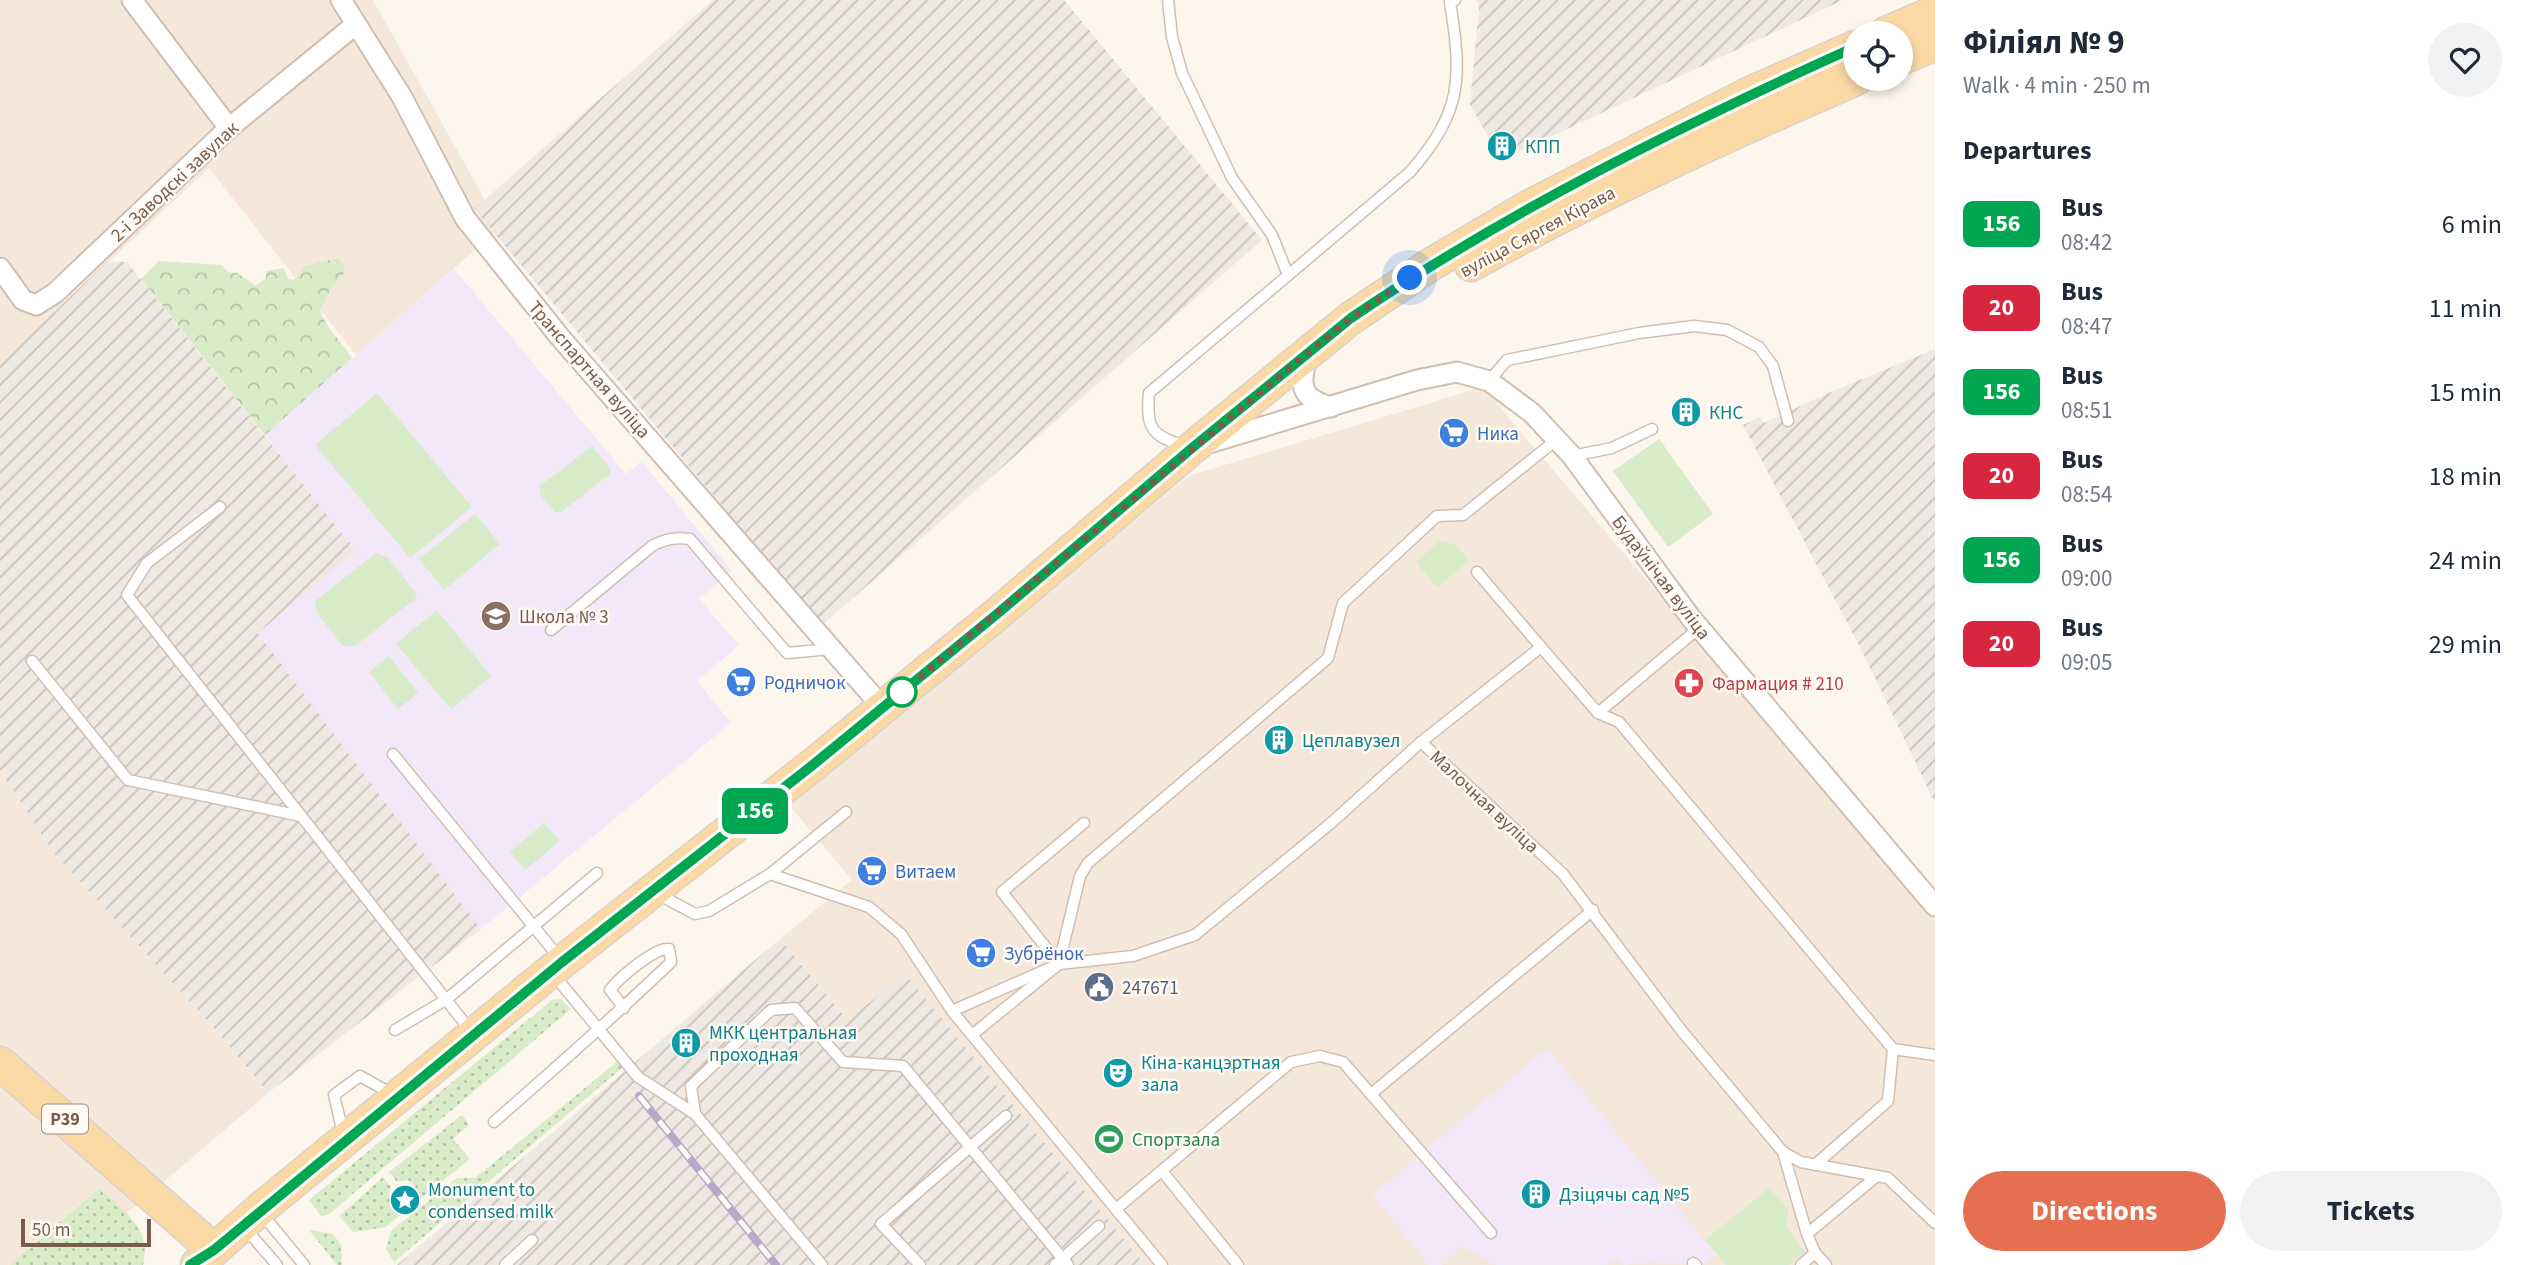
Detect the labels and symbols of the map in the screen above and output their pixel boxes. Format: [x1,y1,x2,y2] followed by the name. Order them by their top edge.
[105,115,245,249] street label: 2-і Заводскі завулак
[1485,129,1519,163] building icon: КПП
[1525,134,1561,161] place label: КПП
[1455,180,1620,285] street label: вуліца Сяргея Кірава
[1392,260,1427,295] your location
[521,295,656,445] street label: Транспартная вуліца
[1669,395,1703,429] building icon: КНС
[1709,400,1743,427] place label: КНС
[1437,416,1471,450] supermarket icon: Ника
[1477,421,1519,448] place label: Ника
[1605,510,1717,646] street label: Будаўнічая вуліца
[479,599,513,633] school or university icon: Школа № 3
[519,604,609,631] place label: Школа № 3
[724,665,758,699] supermarket icon: Родничок
[1672,666,1706,700] pharmacy icon: Фармация # 210
[764,670,846,697] place label: Родничок
[1712,671,1844,698] place label: Фармация # 210
[887,677,917,707] unlabelled marker
[1262,723,1296,757] building icon: Цеплавузел
[1302,728,1400,755] place label: Цеплавузел
[1423,744,1545,860] street label: Малочная вуліца
[715,788,795,834] line badge: 156
[855,854,889,888] supermarket icon: Витаем
[895,859,956,886] place label: Витаем
[964,936,998,970] supermarket icon: Зубрёнок
[1004,941,1084,968] place label: Зубрёнок
[1082,970,1116,1004] public building icon: 247671
[1122,975,1179,1002] place label: 247671
[709,1020,857,1069] place label: МКК центральная проходная
[669,1026,703,1060] building icon: МКК центральная проходная
[1141,1050,1281,1099] place label: Кіна-канцэртная зала
[1101,1056,1135,1090] theatre icon: Кіна-канцэртная зала
[42,1104,88,1134] road number: Р39
[1092,1122,1126,1156] sports icon: Спортзала
[1132,1127,1220,1154] place label: Спортзала
[428,1177,554,1226] place label: Monument to condensed milk
[1519,1177,1553,1211] building icon: Дзіцячы сад №5
[1559,1182,1690,1209] place label: Дзіцячы сад №5
[388,1183,422,1217] place icon: Monument to condensed milk
[21,1216,150,1248] scale bar

